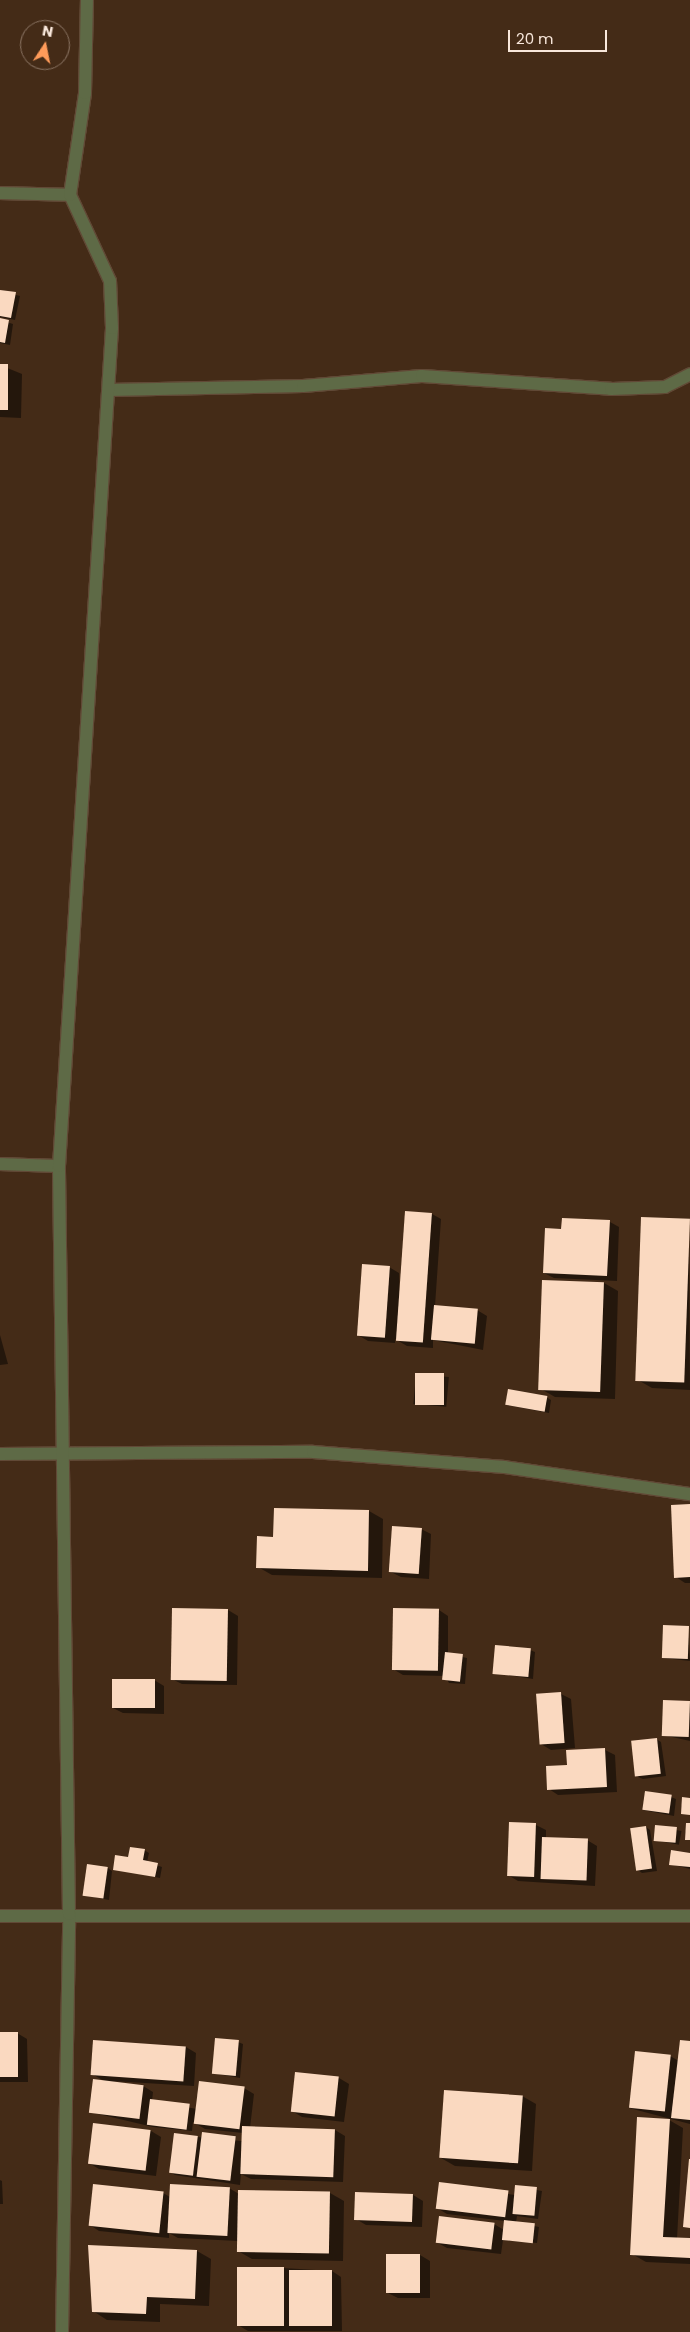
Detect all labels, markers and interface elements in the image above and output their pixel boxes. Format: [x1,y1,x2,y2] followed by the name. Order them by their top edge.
[20,20,70,70] north arrow
[41,20,55,42] text: N
[510,20,609,52] scale bar
[516,28,554,49] text: 20 m

